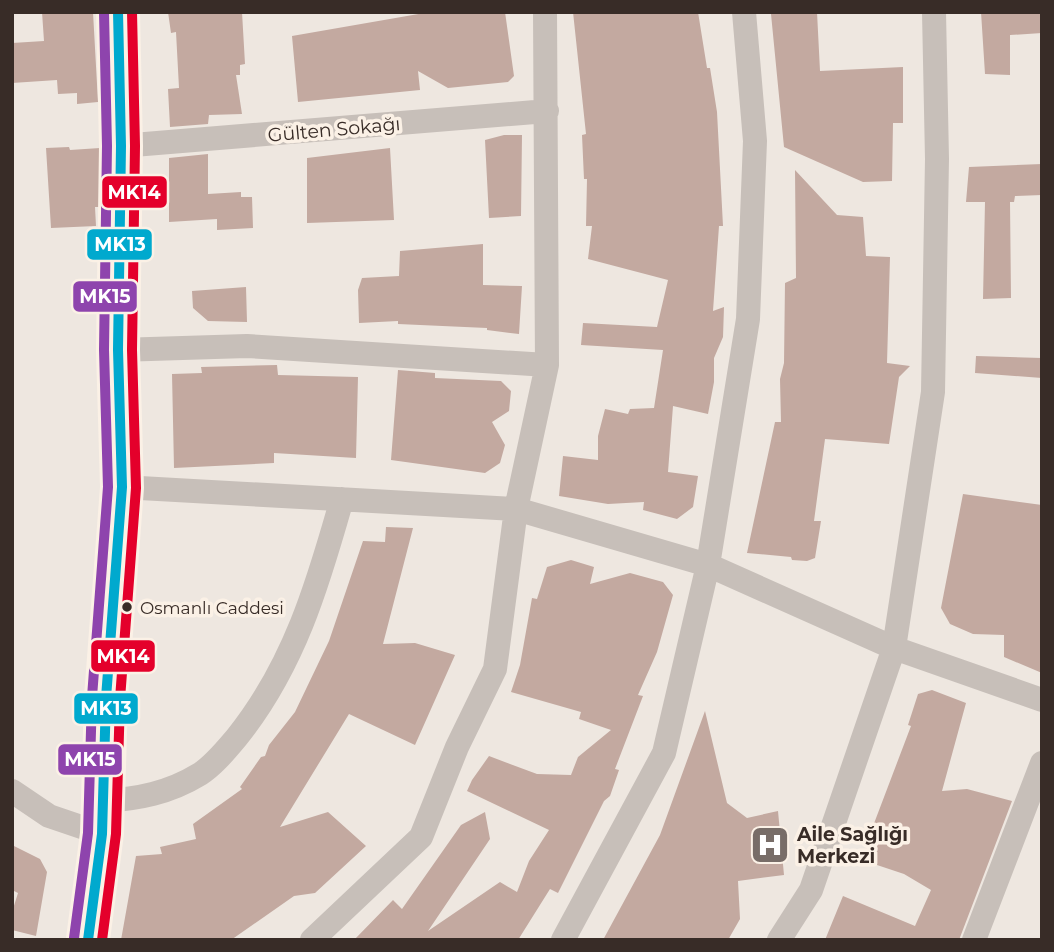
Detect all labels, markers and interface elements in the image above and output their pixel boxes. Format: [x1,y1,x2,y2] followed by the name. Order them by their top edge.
[267,112,401,147] street label: Gülten Sokağı
[101,175,168,209] line badge: MK14
[107,181,161,204] text: MK14
[86,228,153,261] line badge: MK13
[94,233,146,256] text: MK13
[72,280,138,313] line badge: MK15
[79,285,131,308] text: MK15
[140,598,284,618] place label: Osmanlı Caddesi
[120,600,134,614] marker: Osmanlı Caddesi
[90,639,156,673] line badge: MK14
[96,645,150,668] text: MK14
[73,692,139,725] line badge: MK13
[80,697,132,720] text: MK13
[57,743,123,776] line badge: MK15
[64,748,116,771] text: MK15
[796,823,908,868] place label: Aile Sağlığı Merkezi
[749,824,791,866] hospital icon: Aile Sağlığı Merkezi

